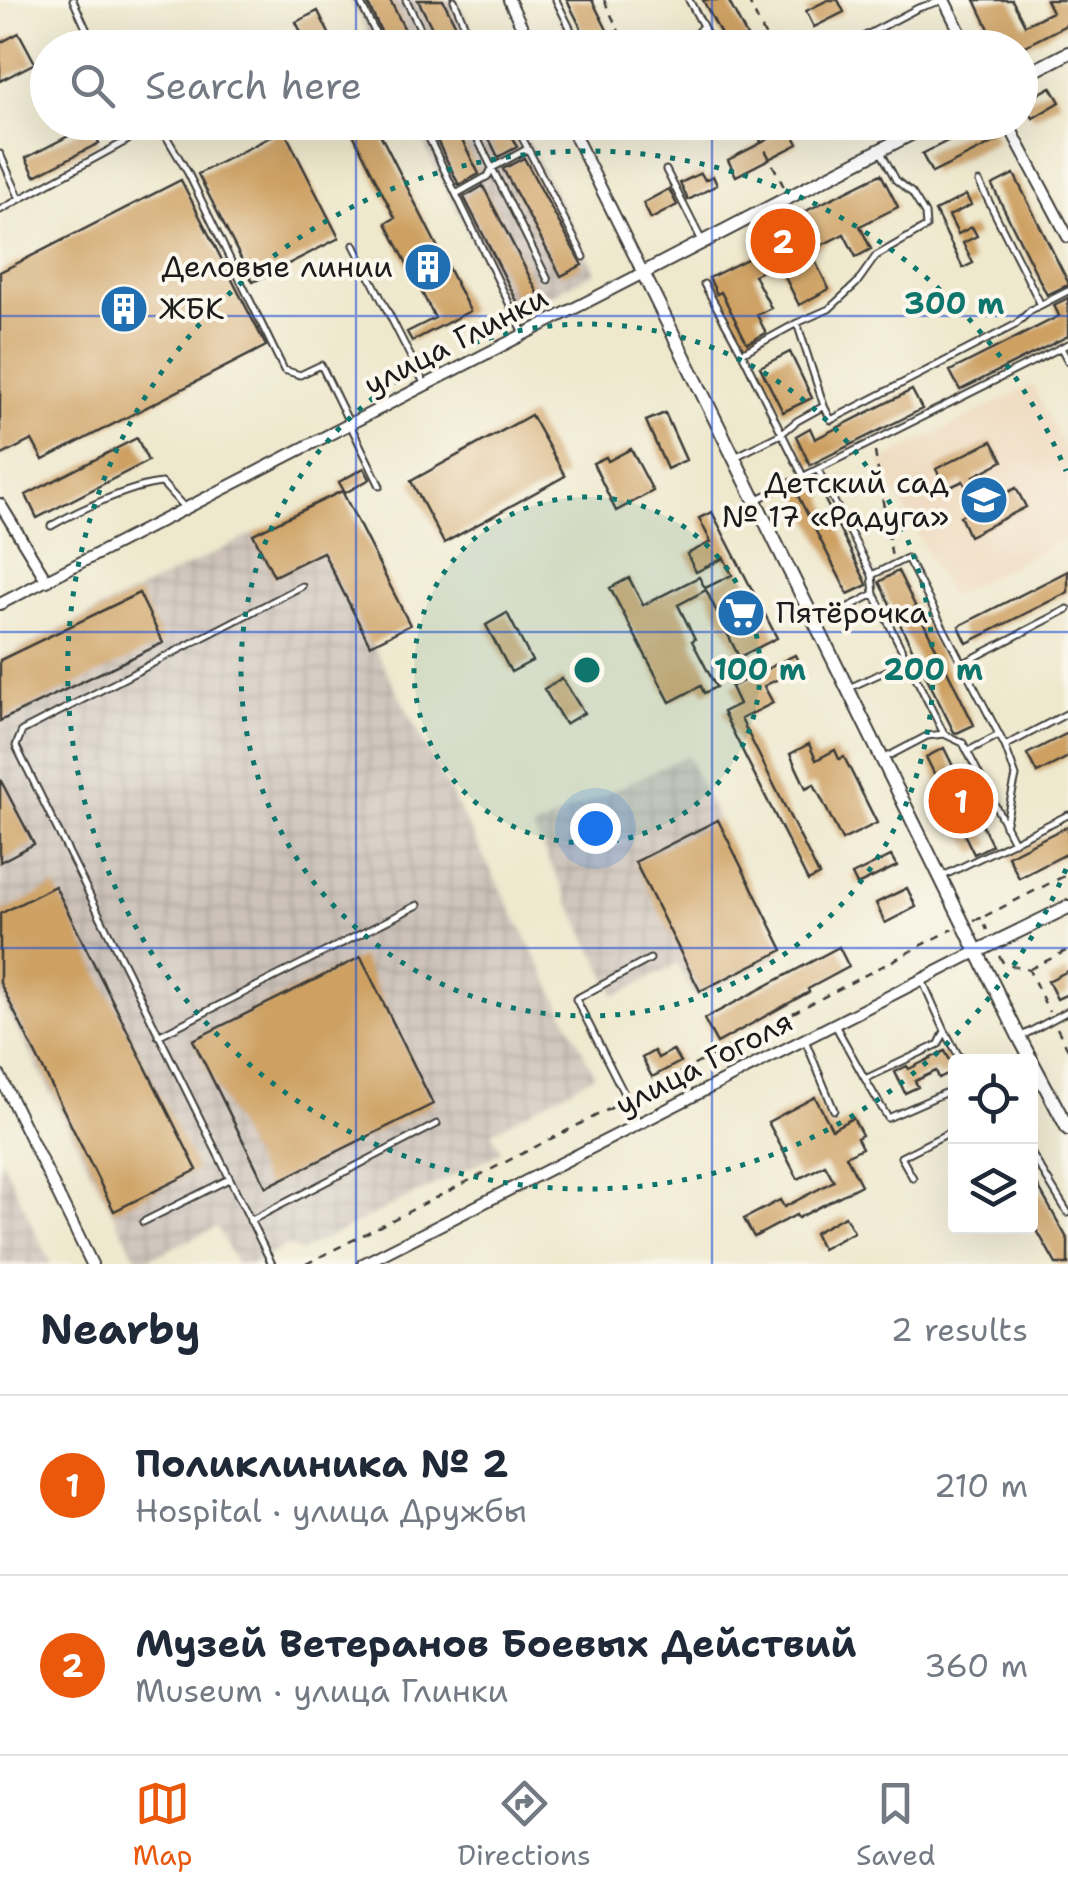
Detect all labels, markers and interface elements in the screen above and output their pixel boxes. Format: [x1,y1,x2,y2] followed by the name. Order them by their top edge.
[30,30,1038,140] search box
[65,58,120,113] icon: search
[145,60,362,111] text: Search here
[750,204,816,278] pin: 2
[402,241,454,293] building icon: Деловые линии
[161,246,393,287] place label: Деловые линии
[357,277,555,405] street label: улица Глинки
[98,283,150,335] building icon: ЖБК
[904,283,1004,324] text: 300 m
[159,288,224,329] place label: ЖБК
[722,462,949,537] place label: Детский сад № 17 «Радуга»
[958,474,1010,526] school or university icon: Детский сад № 17 «Радуга»
[715,587,767,639] supermarket icon: Пятёрочка
[776,592,928,633] place label: Пятёрочка
[714,649,806,690] text: 100 m
[883,649,983,690] text: 200 m
[569,652,605,688] centre of rings
[928,764,994,838] pin: 1
[570,803,621,854] your location
[608,1000,799,1125] street label: улица Гоголя
[948,1054,1038,1234] map controls
[948,1054,1038,1144] button: locate
[948,1144,1038,1234] button: layers
[40,1301,200,1357] text: Nearby
[891,1308,1028,1351] text: 2 results
[135,1438,509,1489] text: Поликлиника № 2
[65,1464,80,1507] text: 1
[934,1464,1028,1507] text: 210 m
[135,1489,527,1532] text: Hospital · улица Дружбы
[135,1618,857,1669] text: Музей Ветеранов Боевых Действий
[61,1644,84,1687] text: 2
[924,1644,1028,1687] text: 360 m
[135,1669,508,1712] text: Museum · улица Глинки
[133,1776,192,1874] tab: Map
[457,1776,591,1874] tab: Directions
[856,1776,935,1874] tab: Saved

